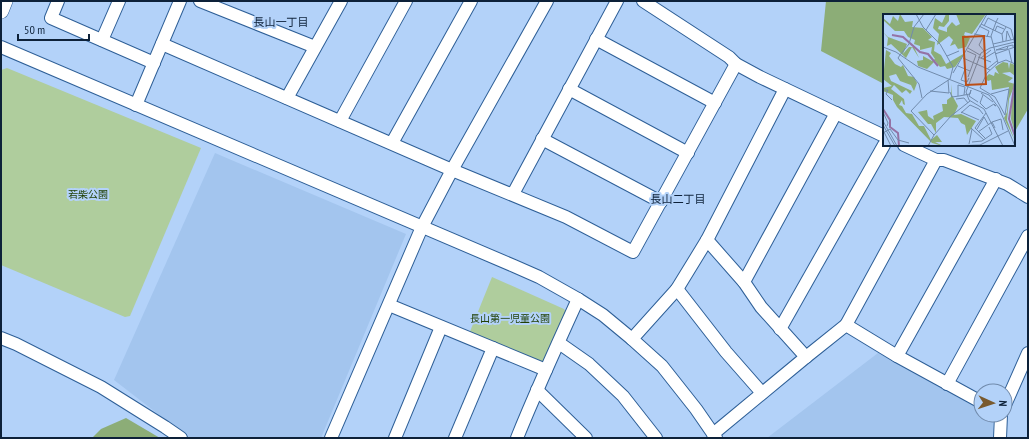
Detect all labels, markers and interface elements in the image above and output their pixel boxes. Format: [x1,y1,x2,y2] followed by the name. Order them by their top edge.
[883,14,1015,146] inset map
[254,15,309,29] district label: 長山一丁目
[18,16,89,42] scale bar
[24,22,45,37] text: 50 m
[68,188,108,201] park label: 若柴公園
[651,192,706,206] district label: 長山二丁目
[470,312,550,325] park label: 長山第一児童公園
[973,383,1013,423] north arrow
[996,400,1010,407] text: N

